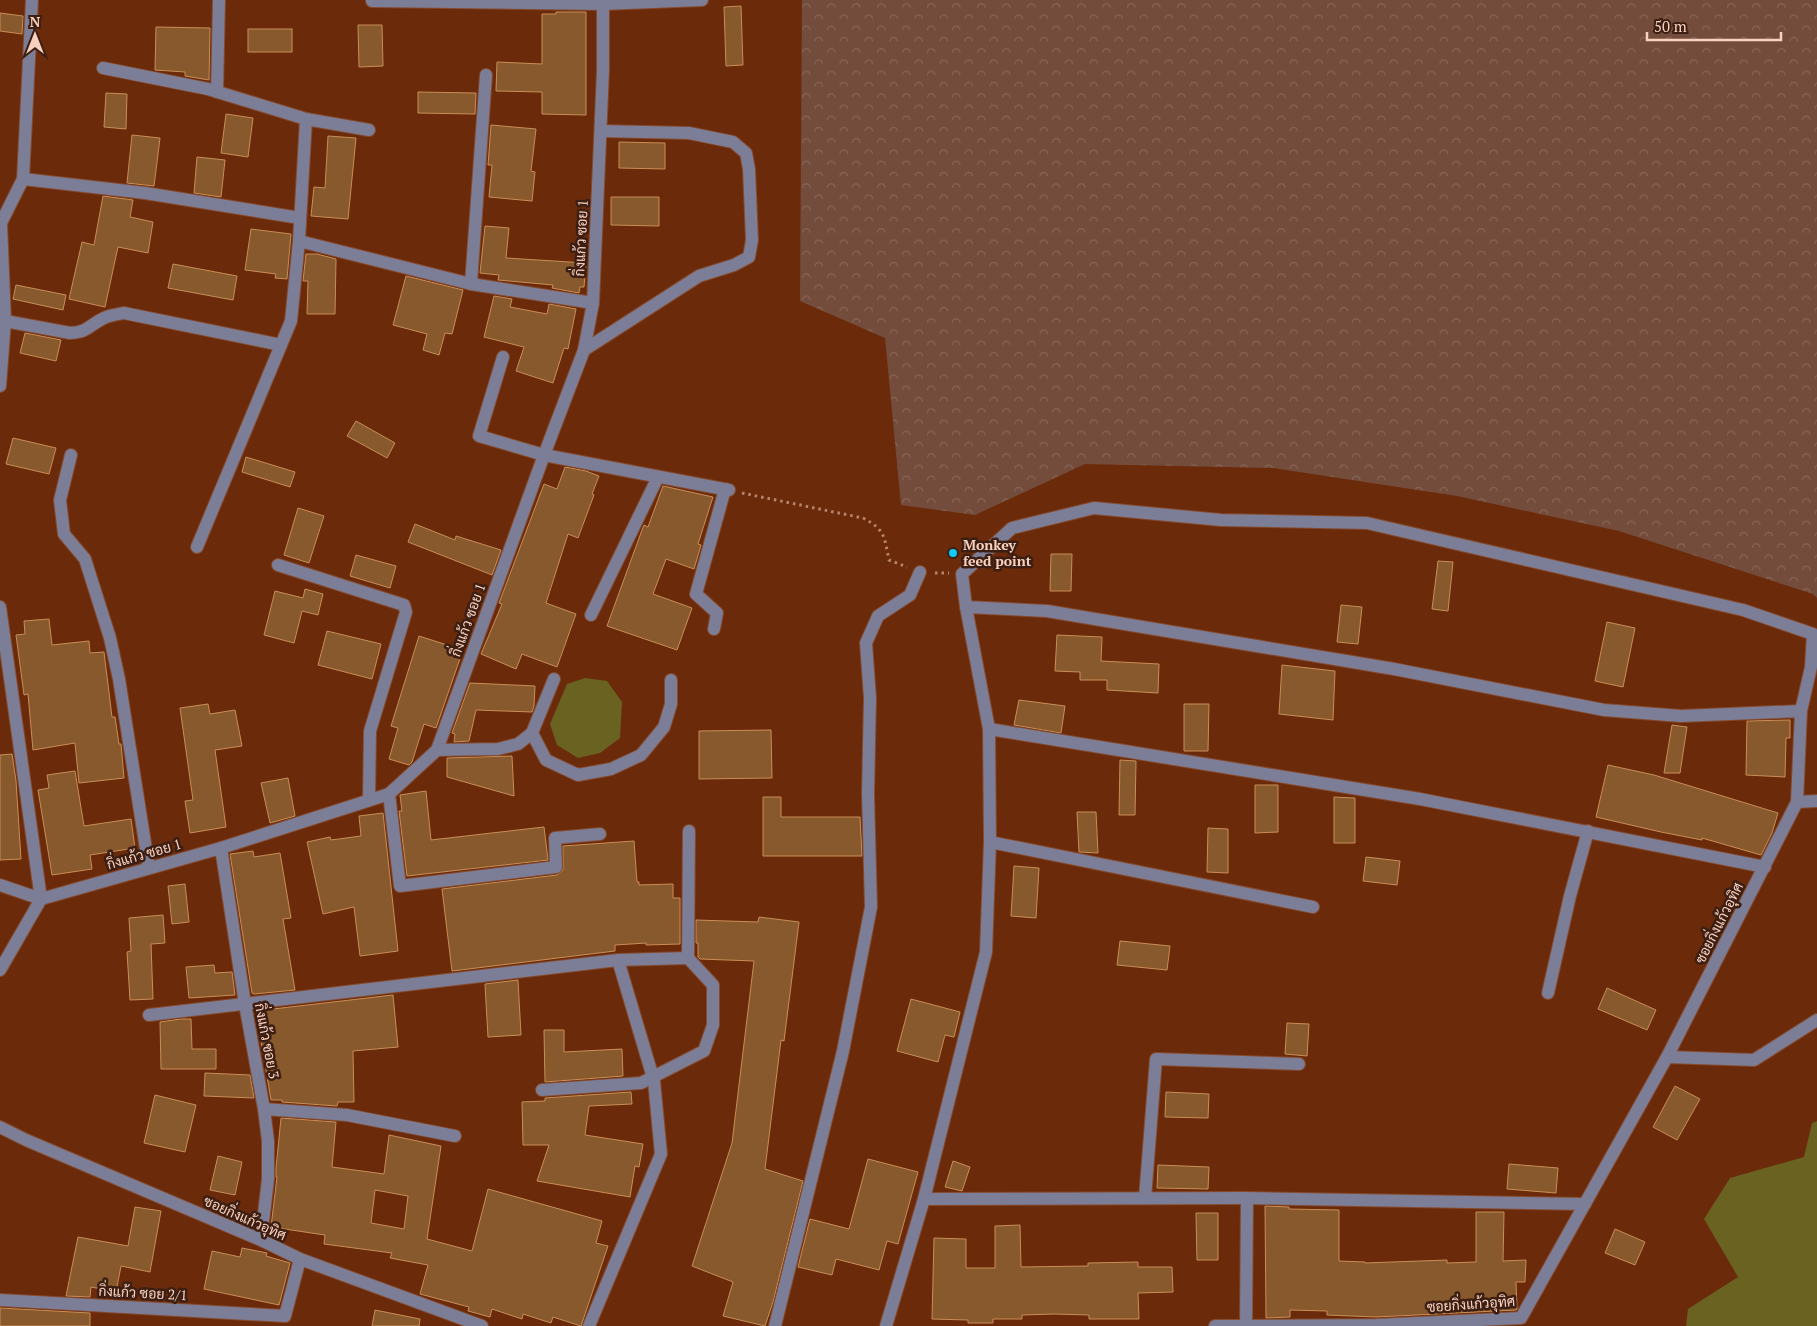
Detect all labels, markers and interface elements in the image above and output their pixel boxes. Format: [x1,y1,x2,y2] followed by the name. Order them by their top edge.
[10,10,60,60] north arrow
[1647,10,1781,42] scale bar
[30,12,41,31] text: N
[1654,16,1687,36] text: 50 m
[568,199,592,277] street label: กิ่งแก้ว ซอย 1
[963,535,1032,570] place label: Monkey feed point
[947,547,959,559] marker: Monkey feed point
[444,580,490,659] street label: กิ่งแก้ว ซอย 1
[104,832,183,873] street label: กิ่งแก้ว ซอย 1
[1689,878,1748,967] street label: ซอยกิ่งแก้วอุทิศ
[251,1001,285,1080] street label: กิ่งแก้ว ซอย 3
[201,1190,290,1245] street label: ซอยกิ่งแก้วอุทิศ
[98,1279,188,1304] street label: กิ่งแก้ว ซอย 2/1
[1426,1290,1516,1317] street label: ซอยกิ่งแก้วอุทิศ

